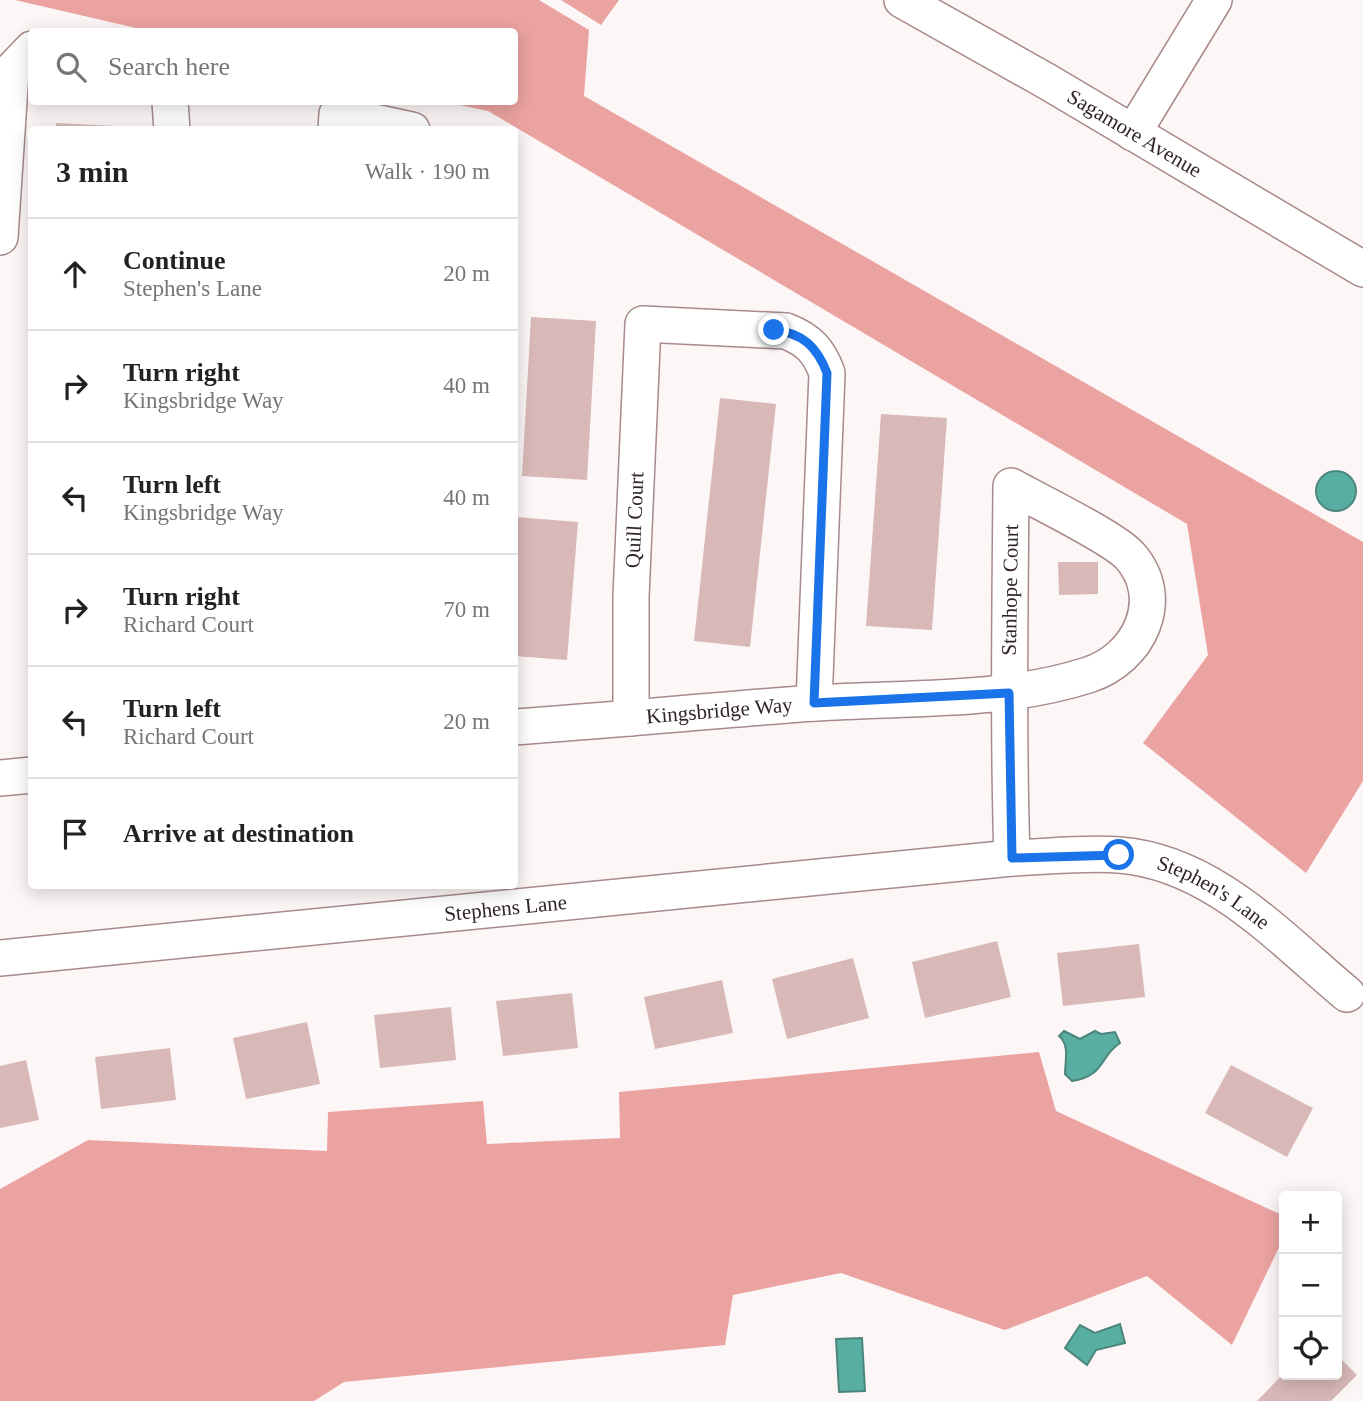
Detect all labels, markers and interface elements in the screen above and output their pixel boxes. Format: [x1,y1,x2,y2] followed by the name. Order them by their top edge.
[28,28,518,105] search box
[52,48,90,86] icon: search
[108,52,230,81] text: Search here
[1063,84,1206,182] street label: Sagamore Avenue
[56,155,129,188] text: 3 min
[365,159,490,184] text: Walk · 190 m
[123,246,226,275] text: Continue
[56,255,94,293] icon: ahead
[443,261,490,286] text: 20 m
[123,276,262,301] text: Stephen's Lane
[758,314,789,345] route end
[123,358,240,387] text: Turn right
[56,367,94,405] icon: right
[443,373,490,398] text: 40 m
[123,388,284,413] text: Kingsbridge Way
[123,470,221,499] text: Turn left
[620,471,648,569] street label: Quill Court
[56,479,94,517] icon: left
[443,485,490,510] text: 40 m
[123,500,284,525] text: Kingsbridge Way
[997,524,1023,656] street label: Stanhope Court
[123,582,240,611] text: Turn right
[56,591,94,629] icon: right
[443,597,490,622] text: 70 m
[123,612,254,637] text: Richard Court
[645,693,794,729] street label: Kingsbridge Way
[123,694,221,723] text: Turn left
[56,703,94,741] icon: left
[443,709,490,734] text: 20 m
[123,724,254,749] text: Richard Court
[56,815,94,853] icon: arrive
[123,819,354,848] text: Arrive at destination
[1103,839,1134,870] route start
[1154,851,1275,934] street label: Stephen's Lane
[443,890,568,926] street label: Stephens Lane
[1279,1191,1342,1380] map controls
[1279,1191,1342,1254] button: +
[1279,1254,1342,1317] button: −
[1279,1317,1342,1380] button: locate

